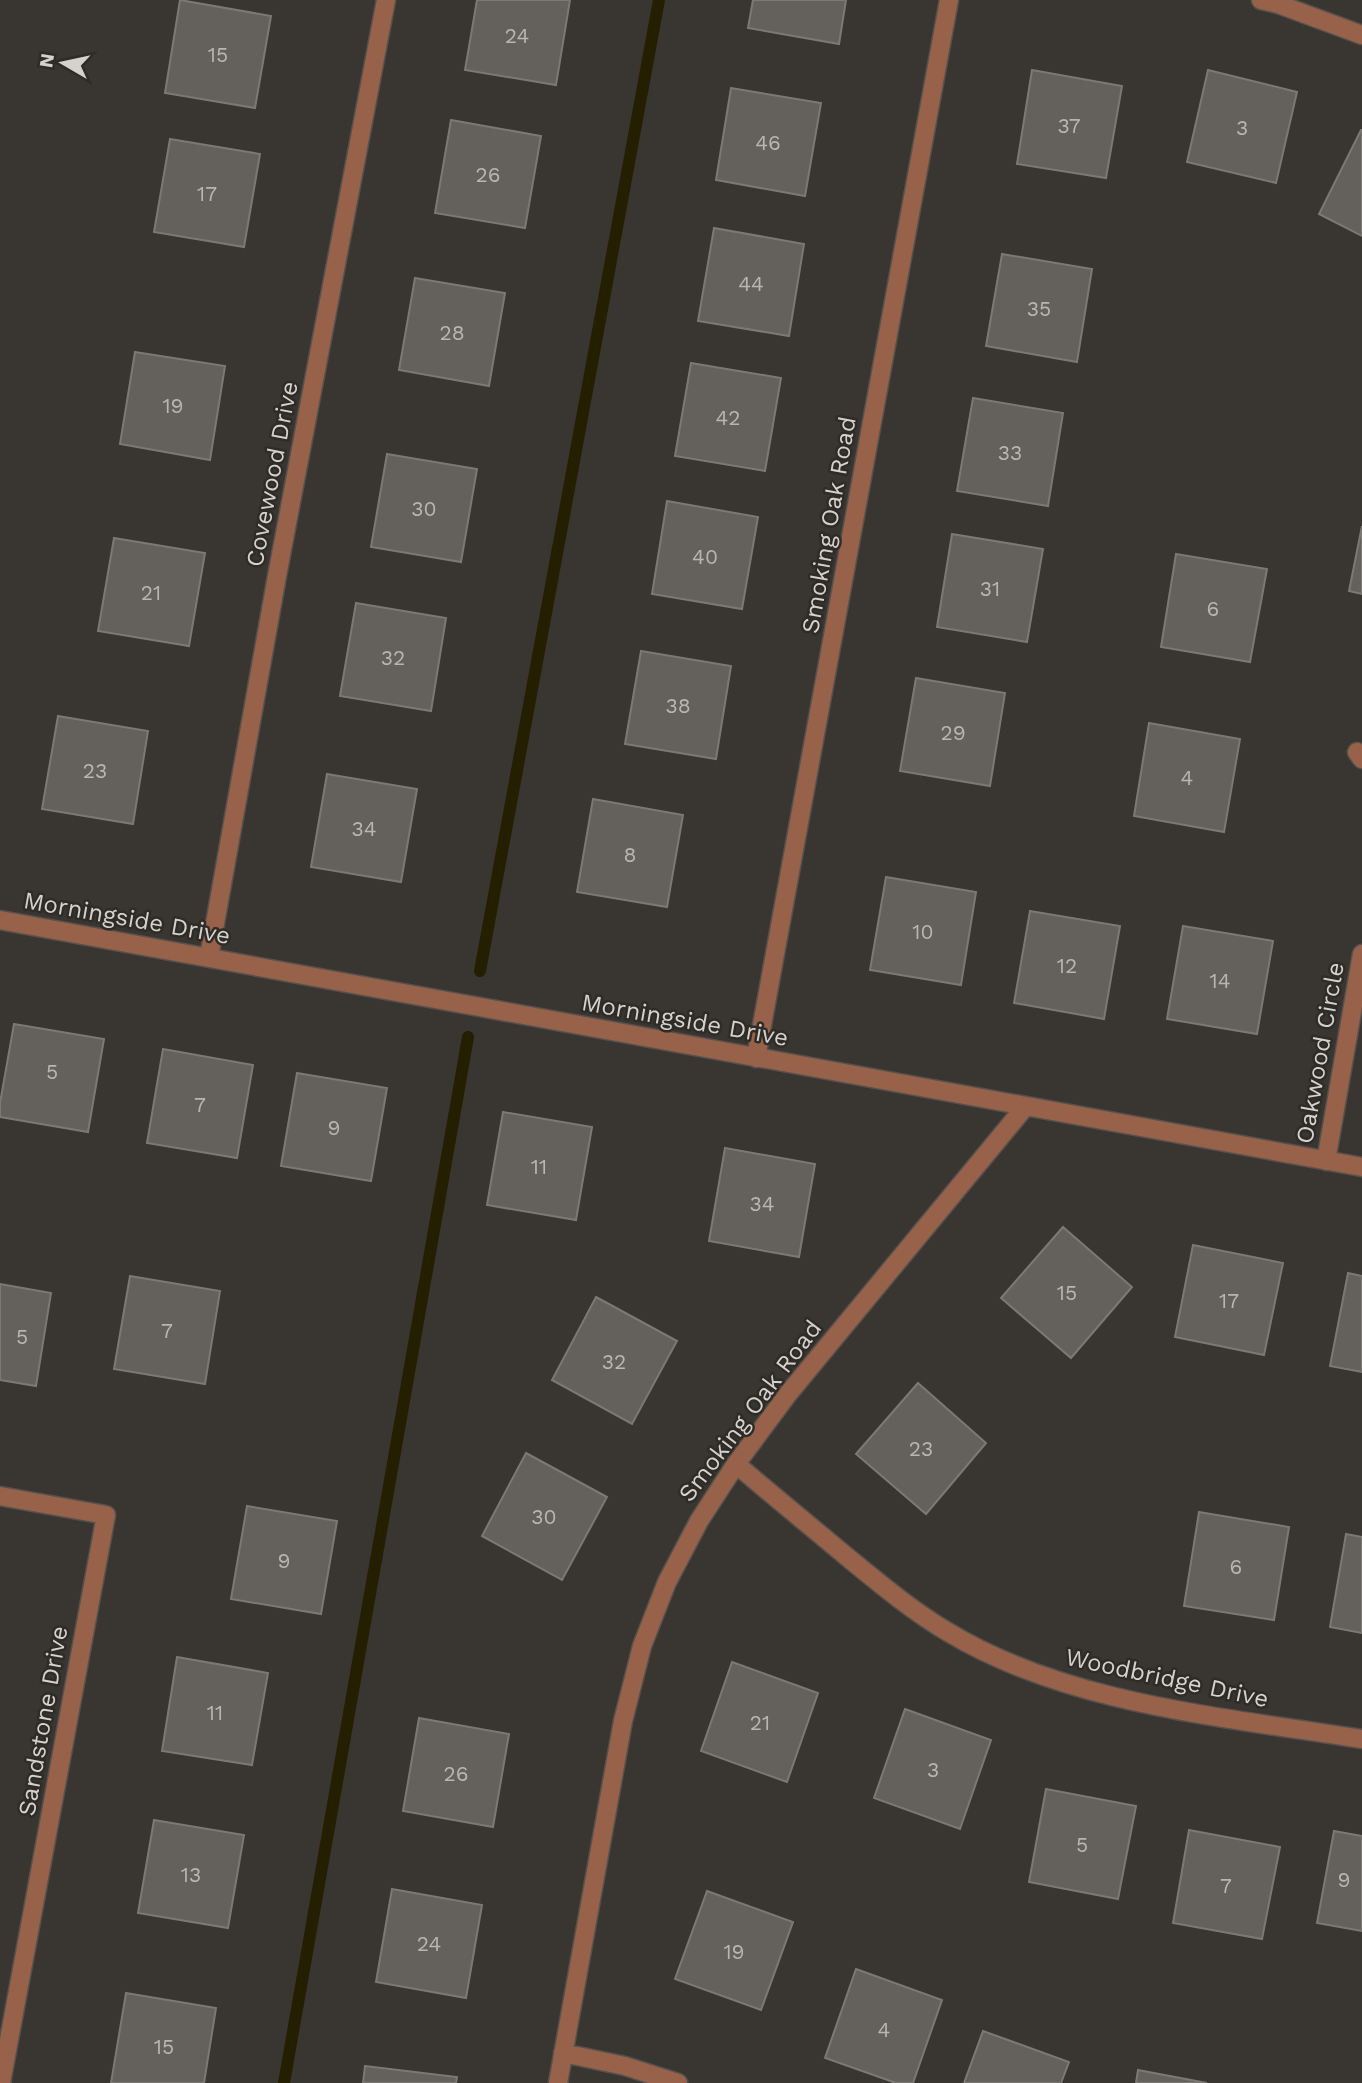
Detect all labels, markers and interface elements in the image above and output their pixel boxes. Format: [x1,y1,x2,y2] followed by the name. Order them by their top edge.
[505,23,529,48] house number: 24
[28,28,98,98] north arrow
[208,42,228,67] house number: 15
[34,52,59,69] text: N
[1057,113,1081,138] house number: 37
[1236,115,1248,140] house number: 3
[755,130,781,155] house number: 46
[475,162,501,187] house number: 26
[197,181,217,206] house number: 17
[738,271,764,296] house number: 44
[1027,296,1051,321] house number: 35
[439,320,465,345] house number: 28
[240,379,304,569] street label: Covewood Drive
[162,393,184,418] house number: 19
[715,405,741,430] house number: 42
[796,414,862,636] street label: Smoking Oak Road
[998,440,1022,465] house number: 33
[411,496,437,521] house number: 30
[692,544,718,569] house number: 40
[980,576,1000,601] house number: 31
[141,580,161,605] house number: 21
[1207,596,1219,621] house number: 6
[381,645,405,670] house number: 32
[665,693,691,718] house number: 38
[940,720,966,745] house number: 29
[83,758,107,783] house number: 23
[1181,765,1193,790] house number: 4
[351,816,377,841] house number: 34
[624,842,636,867] house number: 8
[22,886,232,950] street label: Morningside Drive
[912,919,934,944] house number: 10
[1057,953,1077,978] house number: 12
[1290,960,1350,1146] street label: Oakwood Circle
[1209,968,1231,993] house number: 14
[580,988,790,1052] street label: Morningside Drive
[46,1059,58,1084] house number: 5
[194,1092,206,1117] house number: 7
[328,1115,340,1140] house number: 9
[531,1154,547,1179] house number: 11
[749,1191,775,1216] house number: 34
[1057,1280,1077,1305] house number: 15
[1219,1288,1239,1313] house number: 17
[673,1315,827,1507] street label: Smoking Oak Road
[161,1318,173,1343] house number: 7
[16,1324,28,1349] house number: 5
[602,1349,626,1374] house number: 32
[909,1436,933,1461] house number: 23
[531,1504,557,1529] house number: 30
[278,1548,290,1573] house number: 9
[1230,1554,1242,1579] house number: 6
[13,1624,73,1818] street label: Sandstone Drive
[1063,1643,1271,1713] street label: Woodbridge Drive
[207,1700,223,1725] house number: 11
[750,1710,770,1735] house number: 21
[927,1757,939,1782] house number: 3
[443,1761,469,1786] house number: 26
[1076,1832,1088,1857] house number: 5
[181,1862,201,1887] house number: 13
[1338,1867,1350,1892] house number: 9
[1220,1873,1232,1898] house number: 7
[417,1931,441,1956] house number: 24
[723,1939,745,1964] house number: 19
[878,2017,890,2042] house number: 4
[154,2034,174,2059] house number: 15

